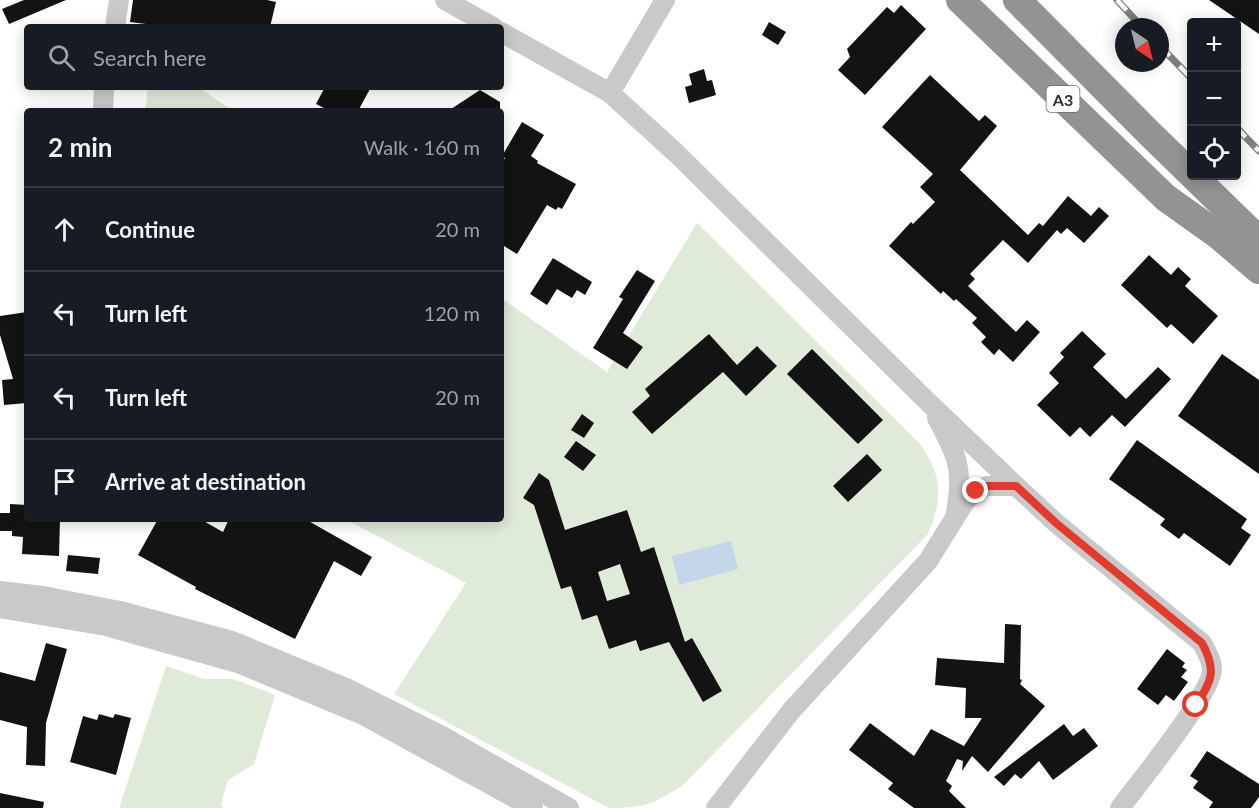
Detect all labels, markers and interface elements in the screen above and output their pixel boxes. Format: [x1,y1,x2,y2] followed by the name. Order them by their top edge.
[1115,18,1169,72] north arrow
[1187,18,1241,180] map controls
[1187,18,1241,72] button: +
[24,24,504,90] search box
[45,41,78,74] icon: search
[93,44,206,71] text: Search here
[1187,72,1241,126] button: −
[1046,86,1080,112] road number: A3
[1187,126,1241,180] button: locate
[48,131,112,163] text: 2 min
[364,135,480,159] text: Walk · 160 m
[48,213,81,246] icon: ahead
[105,216,195,243] text: Continue
[435,217,480,241] text: 20 m
[48,297,81,330] icon: left
[105,300,187,327] text: Turn left
[424,301,480,325] text: 120 m
[48,381,81,414] icon: left
[105,384,187,411] text: Turn left
[435,385,480,409] text: 20 m
[48,465,81,498] icon: arrive
[105,468,306,495] text: Arrive at destination
[962,477,988,503] route end
[1182,691,1208,717] route start

